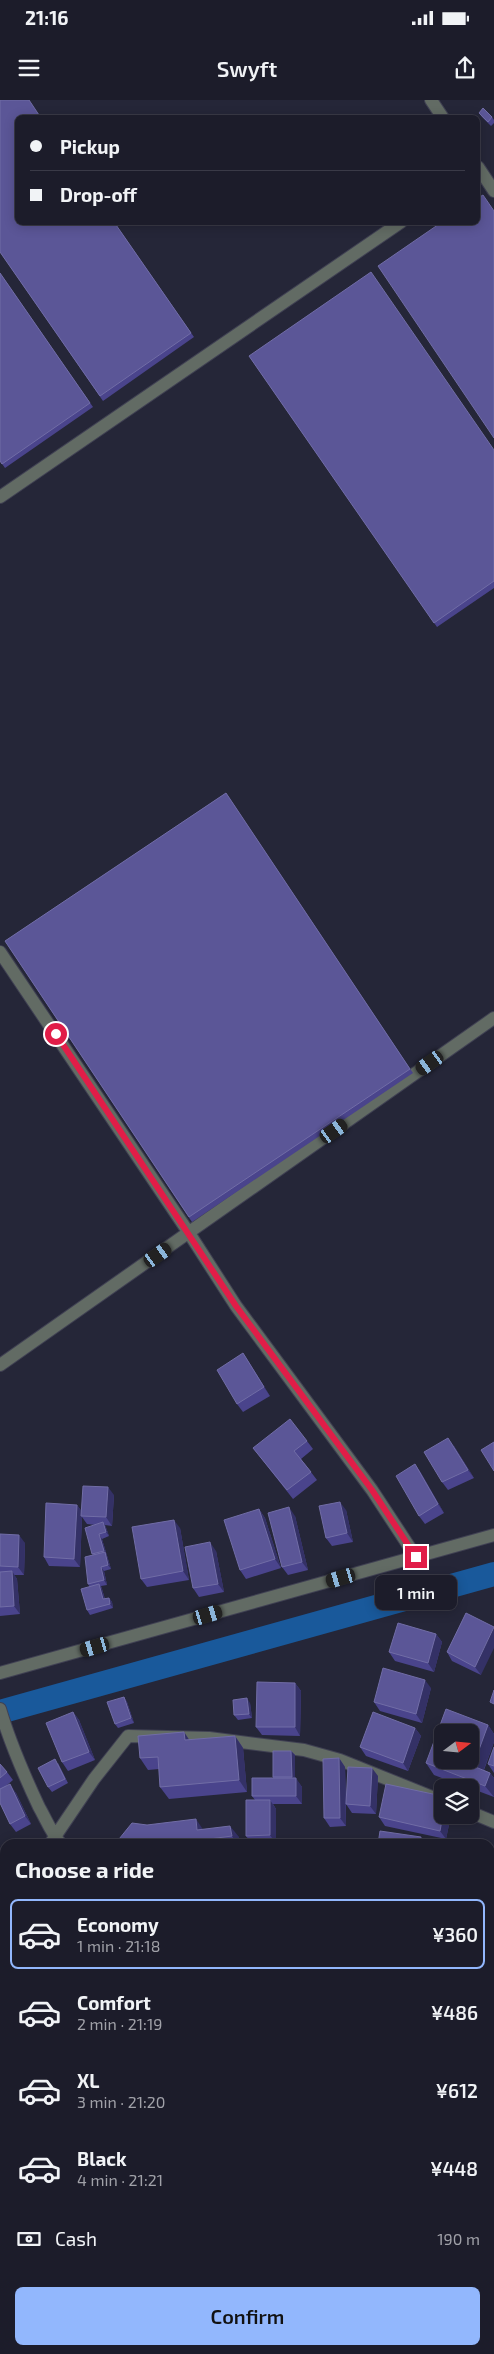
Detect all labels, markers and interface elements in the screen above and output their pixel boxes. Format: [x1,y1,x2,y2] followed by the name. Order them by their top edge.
[25,6,69,29] text: 21:16
[15,54,43,82] icon: menu
[451,54,479,82] icon: share
[217,55,277,81] text: Swyft
[60,135,120,158] text: Pickup
[60,183,137,206] text: Drop-off
[45,1023,67,1045] route start
[413,1048,446,1078] car
[317,1116,350,1146] car
[141,1240,174,1270] car
[405,1546,427,1568] route end
[324,1567,357,1589] car
[375,1574,457,1610] callout: 1 min
[397,1583,435,1602] text: 1 min
[191,1604,224,1626] car
[78,1636,111,1658] car
[434,1724,479,1769] north arrow
[434,1724,479,1824] map controls
[434,1779,479,1824] button: layers
[15,1856,154,1882] text: Choose a ride
[17,1912,62,1957] icon: car
[77,1913,159,1936] text: Economy
[432,1923,478,1946] text: ¥360
[77,1936,160,1955] text: 1 min · 21:18
[17,1990,62,2035] icon: car
[77,1991,151,2014] text: Comfort
[431,2001,478,2024] text: ¥486
[77,2014,162,2033] text: 2 min · 21:19
[17,2068,62,2113] icon: car
[77,2069,99,2092] text: XL
[436,2079,478,2102] text: ¥612
[77,2092,165,2111] text: 3 min · 21:20
[17,2146,62,2191] icon: car
[77,2147,127,2170] text: Black
[430,2157,478,2180] text: ¥448
[77,2170,163,2189] text: 4 min · 21:21
[15,2225,43,2253] icon: cash
[55,2227,97,2250] text: Cash
[437,2229,480,2248] text: 190 m
[15,2287,480,2345] button: Confirm

